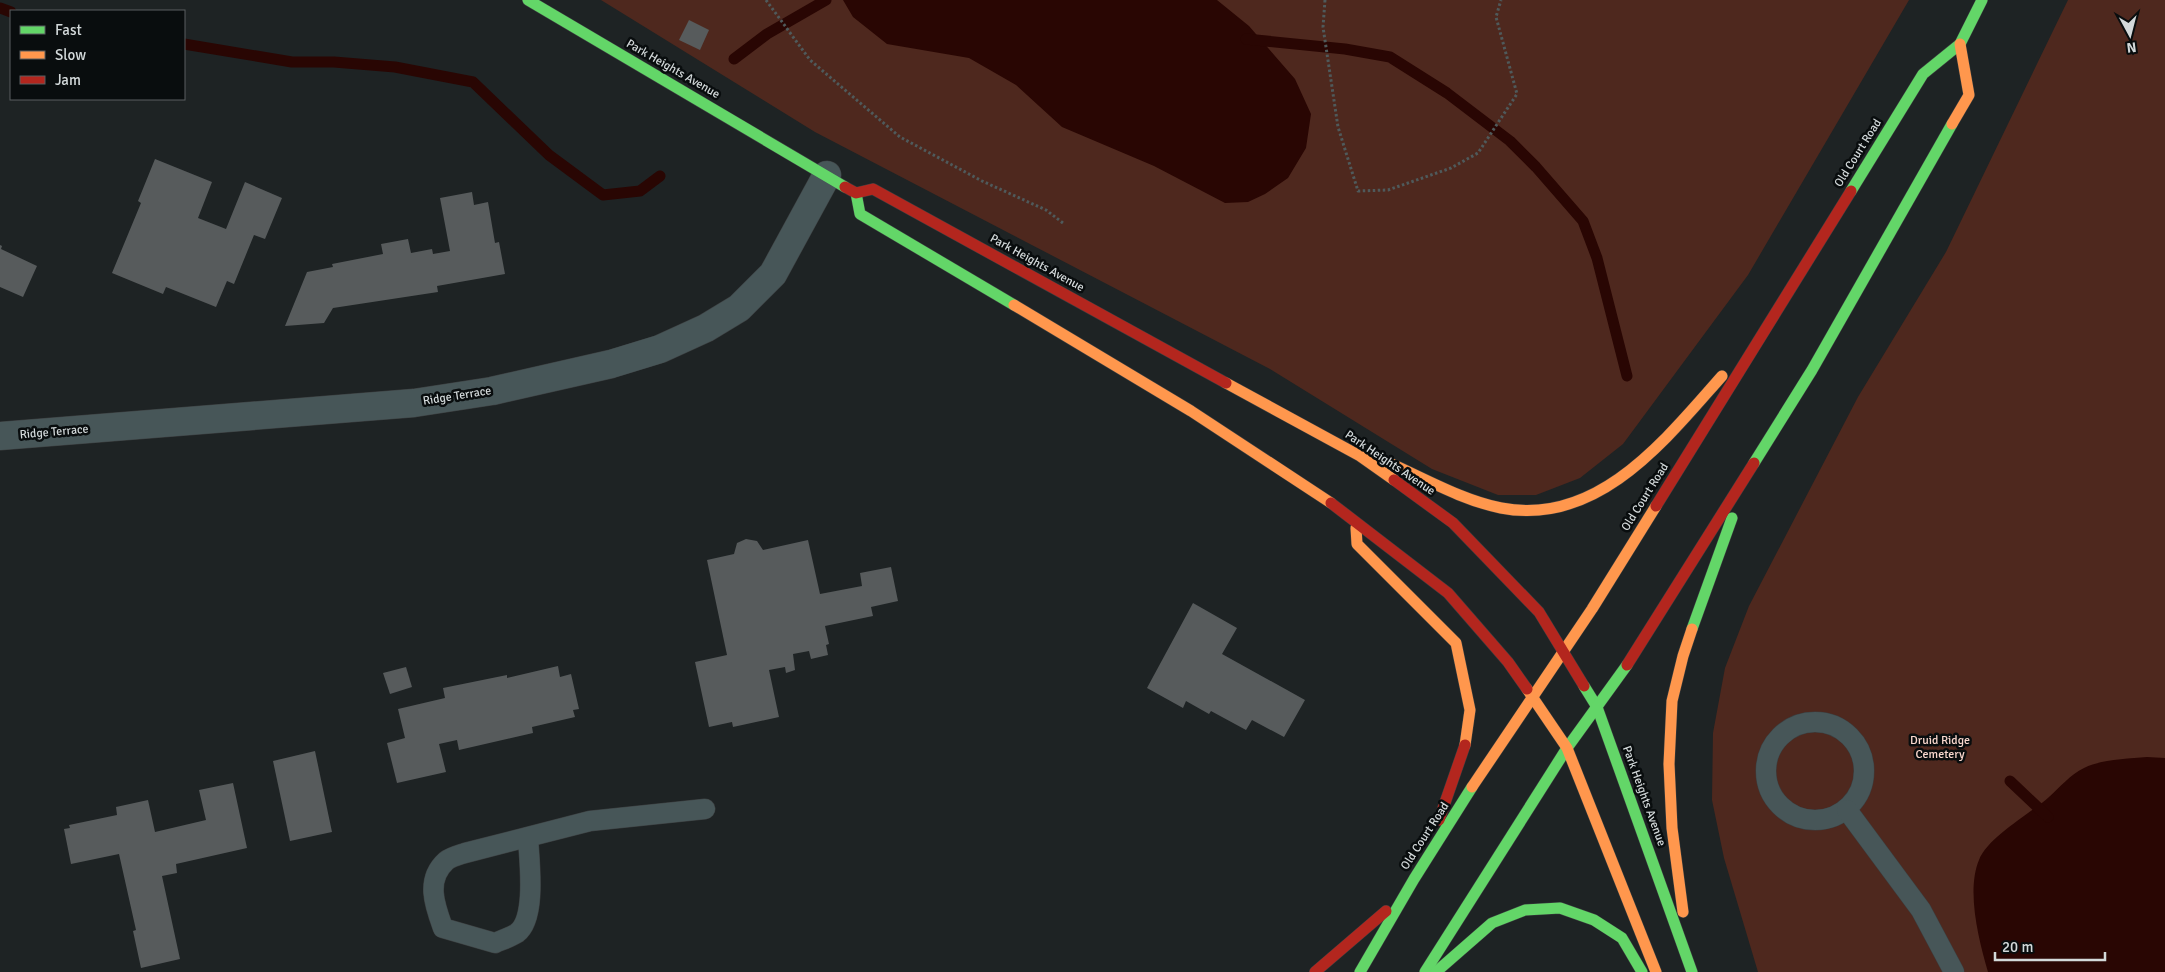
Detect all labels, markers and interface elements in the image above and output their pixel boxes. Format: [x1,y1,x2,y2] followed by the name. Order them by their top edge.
[10,10,185,100] legend
[2105,10,2155,60] north arrow
[55,21,82,39] text: Fast
[624,36,722,102] street label: Park Heights Avenue
[2126,38,2137,56] text: N
[55,46,86,64] text: Slow
[55,71,81,89] text: Jam
[1831,116,1885,190] street label: Old Court Road
[987,231,1087,295] street label: Park Heights Avenue
[422,383,492,409] street label: Ridge Terrace
[19,422,89,442] street label: Ridge Terrace
[1342,427,1438,499] street label: Park Heights Avenue
[1618,460,1672,534] street label: Old Court Road
[1910,733,1970,762] park label: Druid Ridge Cemetery
[1619,744,1669,848] street label: Park Heights Avenue
[1398,799,1452,873] street label: Old Court Road
[1995,930,2105,962] scale bar
[2002,938,2033,956] text: 20 m

